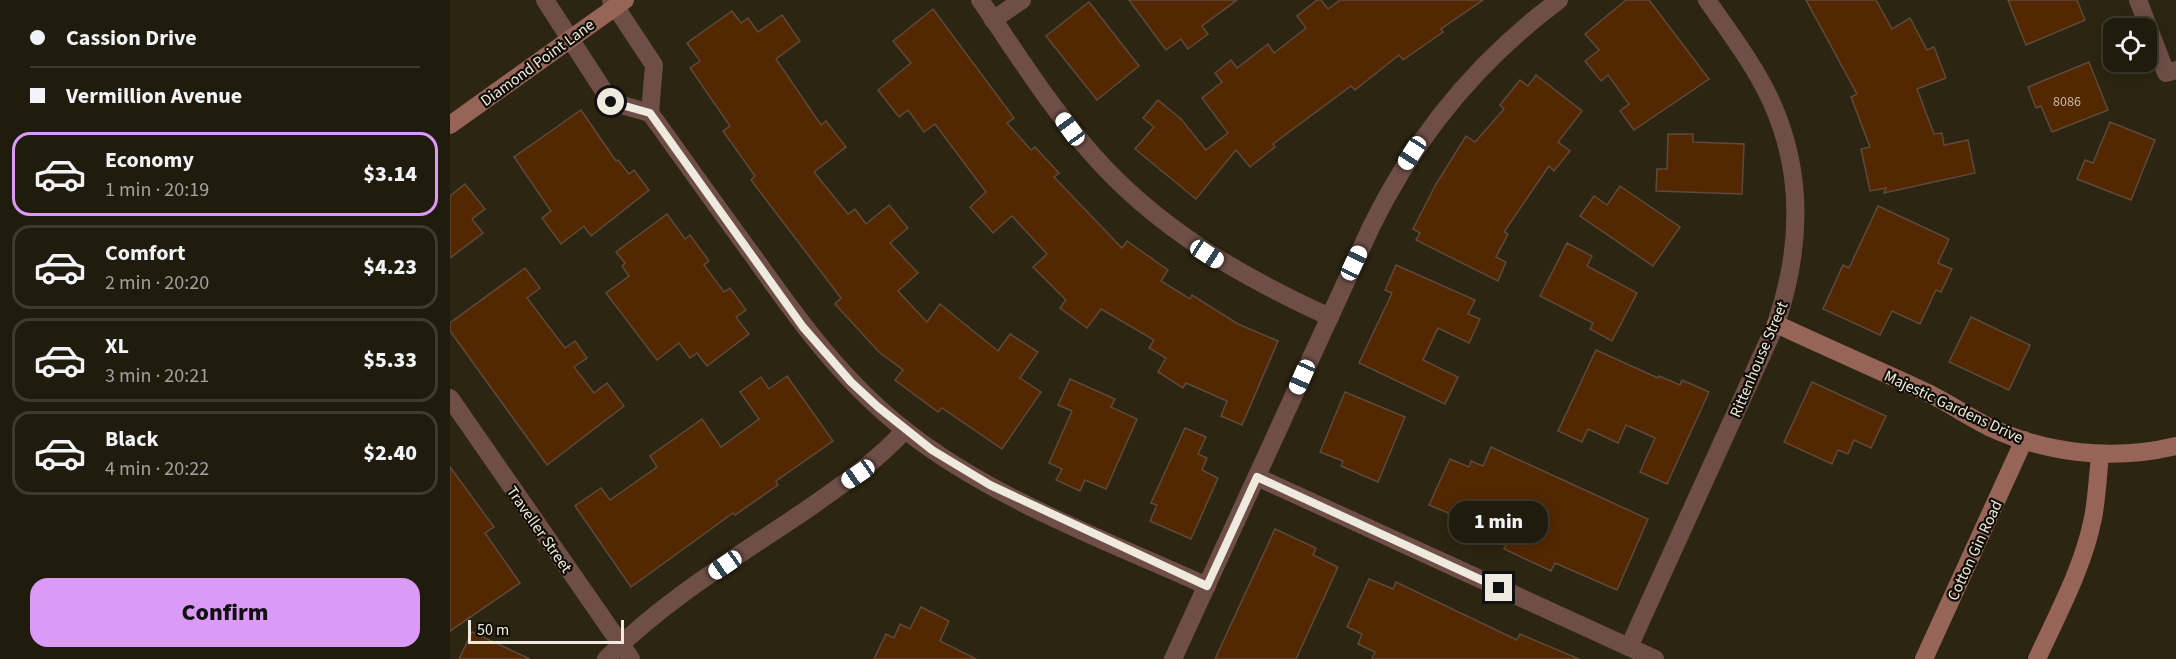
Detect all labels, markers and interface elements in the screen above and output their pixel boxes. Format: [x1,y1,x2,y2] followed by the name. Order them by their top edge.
[476,14,599,112] street label: Diamond Point Lane
[2103,18,2157,72] map controls
[2103,18,2157,72] button: locate
[66,22,197,54] text: Cassion Drive
[66,80,242,112] text: Vermillion Avenue
[597,88,624,115] route start
[2053,92,2081,112] house number: 8086
[1052,109,1088,149] car
[1395,133,1429,173] car
[105,144,194,176] text: Economy
[33,147,87,201] icon: car
[363,158,417,190] text: $3.14
[105,176,209,204] text: 1 min · 20:19
[105,237,186,269] text: Comfort
[1187,237,1227,271] car
[33,240,87,294] icon: car
[1338,243,1370,283] car
[363,251,417,283] text: $4.23
[105,269,209,297] text: 2 min · 20:20
[1725,297,1794,421] street label: Rittenhouse Street
[105,330,129,362] text: XL
[33,333,87,387] icon: car
[363,344,417,376] text: $5.33
[1286,357,1318,397] car
[105,362,209,390] text: 3 min · 20:21
[1880,365,2027,449] street label: Majestic Gardens Drive
[105,423,159,455] text: Black
[33,426,87,480] icon: car
[363,437,417,469] text: $2.40
[105,455,209,483] text: 4 min · 20:22
[838,456,878,492] car
[501,482,578,578] street label: Traveller Street
[1942,497,2008,604] street label: Cotton Gin Road
[1450,501,1548,543] callout: 1 min
[1474,508,1523,536] text: 1 min
[705,547,745,583] car
[1485,574,1512,601] route end
[30,578,420,647] button: Confirm
[468,617,624,644] scale bar
[477,619,509,641] text: 50 m

